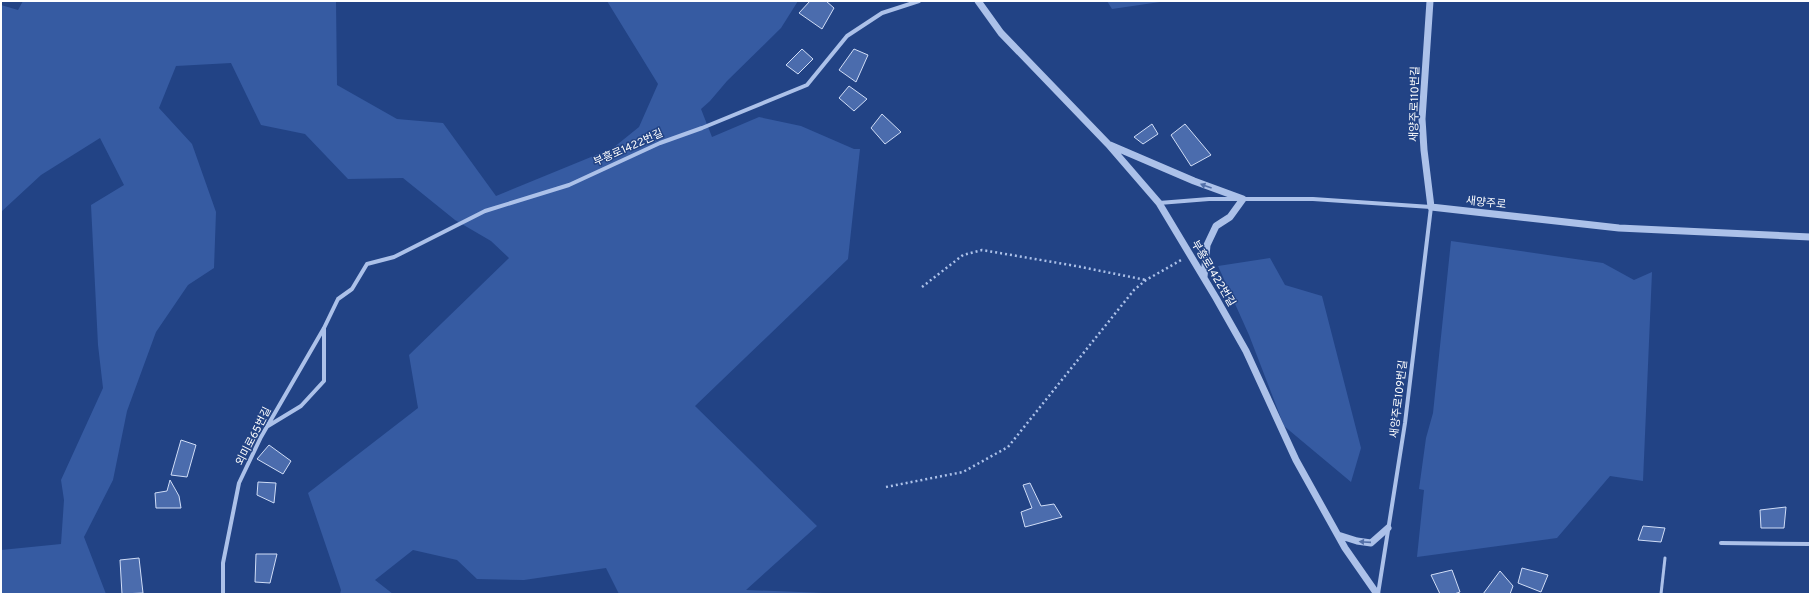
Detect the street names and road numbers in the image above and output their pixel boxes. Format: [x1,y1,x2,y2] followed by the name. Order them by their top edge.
[1407,66,1423,142] street label: 새양주로110번길
[591,126,665,170] street label: 부흥로1422번길
[1465,194,1507,212] street label: 새양주로
[1188,238,1238,309] street label: 부흥로1422번길
[1387,359,1411,439] street label: 새양주로109번길
[233,405,275,468] street label: 외미로65번길

